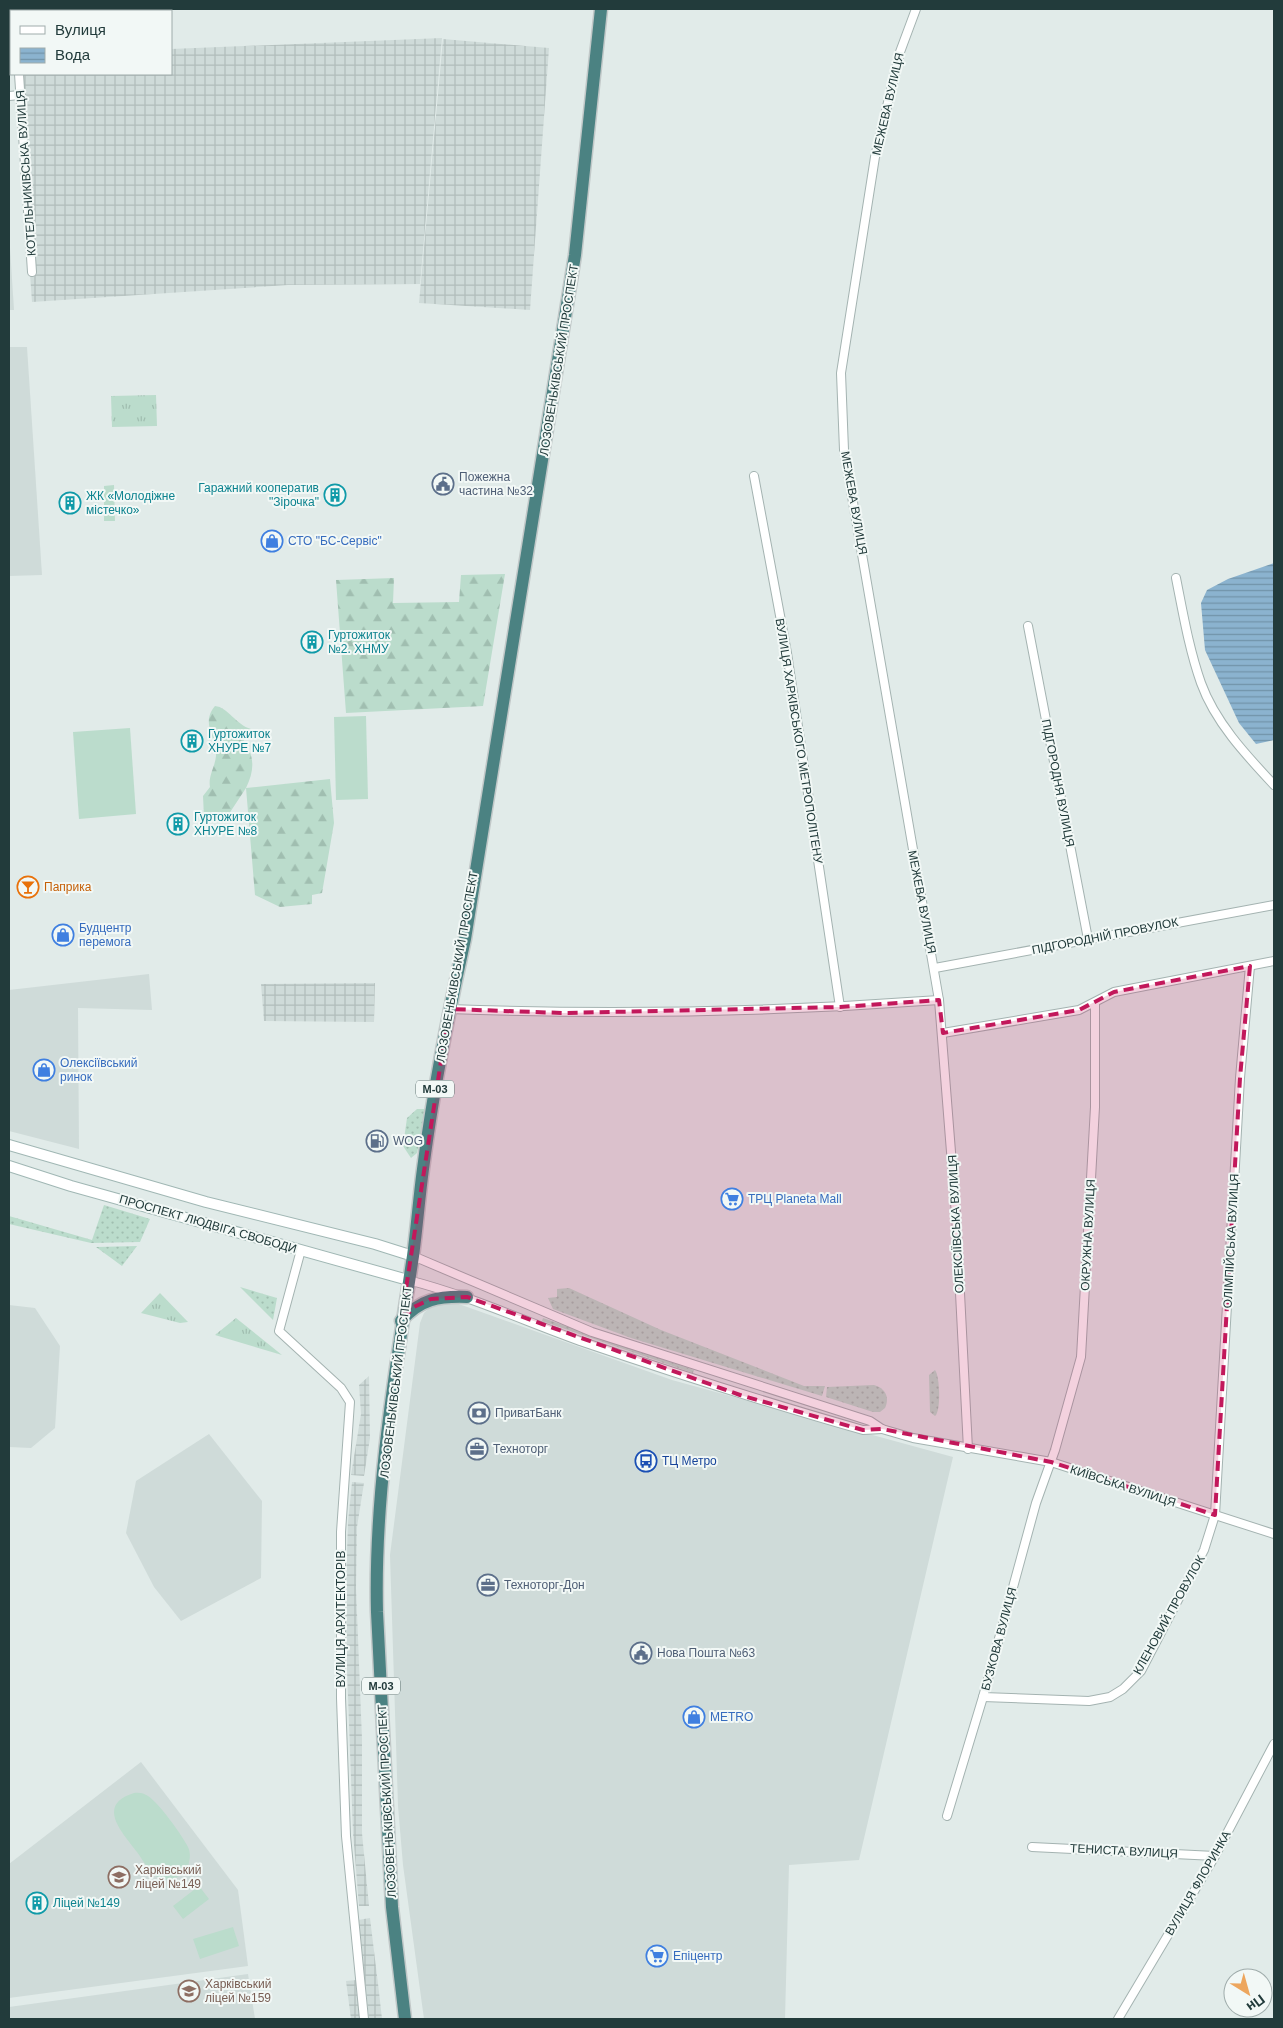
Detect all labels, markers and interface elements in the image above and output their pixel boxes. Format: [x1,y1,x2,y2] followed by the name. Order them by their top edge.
[10,10,172,75] legend
[55,21,106,38] text: Вулиця
[55,46,91,63] text: Вода
[869,51,907,157] street label: МЕЖЕВА ВУЛИЦЯ
[13,90,39,256] street label: КОТЕЛЬНИКІВСЬКА ВУЛИЦЯ
[536,263,581,457] street label: ЛОЗОВЕНЬКІВСЬКИЙ ПРОСПЕКТ
[838,450,870,556] street label: МЕЖЕВА ВУЛИЦЯ
[459,470,533,498] place label: Пожежна частина №32
[431,472,455,496] public building icon: Пожежна частина №32
[198,481,319,509] place label: Гаражний кооператив "Зірочка"
[323,483,347,507] building icon: Гаражний кооператив "Зірочка"
[86,489,175,517] place label: ЖК «Молодіжне містечко»
[58,491,82,515] building icon: ЖК «Молодіжне містечко»
[260,529,284,553] shop icon: СТО "БС-Сервіс"
[288,534,382,548] place label: СТО "БС-Сервіс"
[773,617,825,865] street label: ВУЛИЦЯ ХАРКІВСЬКОГО МЕТРОПОЛІТЕНУ
[328,628,391,656] place label: Гуртожиток №2. ХНМУ
[300,630,324,654] building icon: Гуртожиток №2. ХНМУ
[1039,718,1077,848] street label: ПІДГОРОДНЯ ВУЛИЦЯ
[208,727,272,755] place label: Гуртожиток ХНУРЕ №7
[180,729,204,753] building icon: Гуртожиток ХНУРЕ №7
[194,810,258,838] place label: Гуртожиток ХНУРЕ №8
[166,812,190,836] building icon: Гуртожиток ХНУРЕ №8
[905,849,939,955] street label: МЕЖЕВА ВУЛИЦЯ
[432,870,481,1064] street label: ЛОЗОВЕНЬКІВСЬКИЙ ПРОСПЕКТ
[16,875,40,899] bar icon: Паприка
[44,880,92,894] place label: Паприка
[1030,914,1179,957] street label: ПІДГОРОДНІЙ ПРОВУЛОК
[79,921,132,949] place label: Будцентр перемога
[51,923,75,947] shop icon: Будцентр перемога
[60,1056,137,1084] place label: Олексіївський ринок
[32,1058,56,1082] shop icon: Олексіївський ринок
[416,1080,454,1098] road number: М-03
[365,1129,389,1153] fuel station icon: WOG
[393,1134,423,1148] place label: WOG
[945,1154,967,1294] street label: ОЛЕКСІЇВСЬКА ВУЛИЦЯ
[1219,1173,1242,1309] street label: ОЛІМПІЙСЬКА ВУЛИЦЯ
[1078,1179,1098,1291] street label: ОКРУЖНА ВУЛИЦЯ
[720,1187,744,1211] supermarket icon: ТРЦ Planeta Mall
[118,1192,298,1256] street label: ПРОСПЕКТ ЛЮДВІГА СВОБОДИ
[748,1192,842,1206] place label: ТРЦ Planeta Mall
[376,1284,415,1479] street label: ЛОЗОВЕНЬКІВСЬКИЙ ПРОСПЕКТ
[467,1401,491,1425] bank icon: ПриватБанк
[495,1406,562,1420] place label: ПриватБанк
[465,1437,489,1461] office icon: Техноторг
[493,1442,549,1456] place label: Техноторг
[634,1449,658,1473] bus stop icon: ТЦ Метро
[662,1454,717,1468] place label: ТЦ Метро
[1068,1462,1178,1510] street label: КИЇВСЬКА ВУЛИЦЯ
[334,1551,348,1687] street label: ВУЛИЦЯ АРХІТЕКТОРІВ
[1129,1552,1208,1677] street label: КЛЕНОВИЙ ПРОВУЛОК
[476,1573,500,1597] office icon: Техноторг-Дон
[504,1578,585,1592] place label: Техноторг-Дон
[978,1586,1020,1692] street label: БУЗКОВА ВУЛИЦЯ
[629,1641,653,1665] public building icon: Нова Пошта №63
[657,1646,755,1660] place label: Нова Пошта №63
[362,1678,400,1694] road number: М-03
[374,1703,399,1898] street label: ЛОЗОВЕНЬКІВСЬКИЙ ПРОСПЕКТ
[682,1705,706,1729] shop icon: METRO
[710,1710,753,1724] place label: METRO
[1162,1828,1234,1938] street label: ВУЛИЦЯ ФЛОРИНКА
[1070,1841,1178,1861] street label: ТЕНИСТА ВУЛИЦЯ
[135,1863,201,1891] place label: Харківський ліцей №149
[107,1865,131,1889] school or university icon: Харківський ліцей №149
[25,1891,49,1915] building icon: Ліцей №149
[53,1896,120,1910] place label: Ліцей №149
[645,1944,669,1968] supermarket icon: Епіцентр
[673,1949,723,1963] place label: Епіцентр
[1223,1968,1273,2018] north arrow
[205,1977,271,2005] place label: Харківський ліцей №159
[177,1979,201,2003] school or university icon: Харківський ліцей №159
[1244,1991,1268,2015] text: Пн

